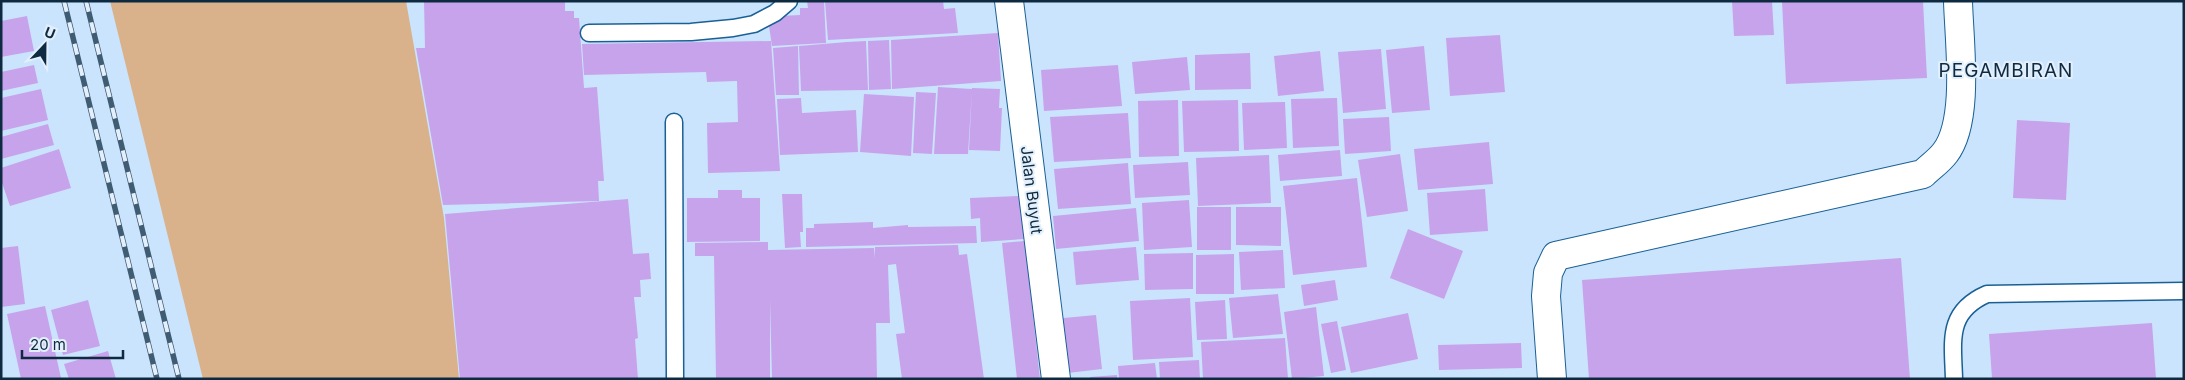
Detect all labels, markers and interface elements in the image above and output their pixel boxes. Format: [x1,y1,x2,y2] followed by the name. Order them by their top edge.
[20,20,70,70] north arrow
[42,23,58,42] text: U
[1939,59,2073,82] district label: PEGAMBIRAN
[1017,145,1047,235] street label: Jalan Buyut
[22,328,124,360] scale bar
[30,335,66,354] text: 20 m

